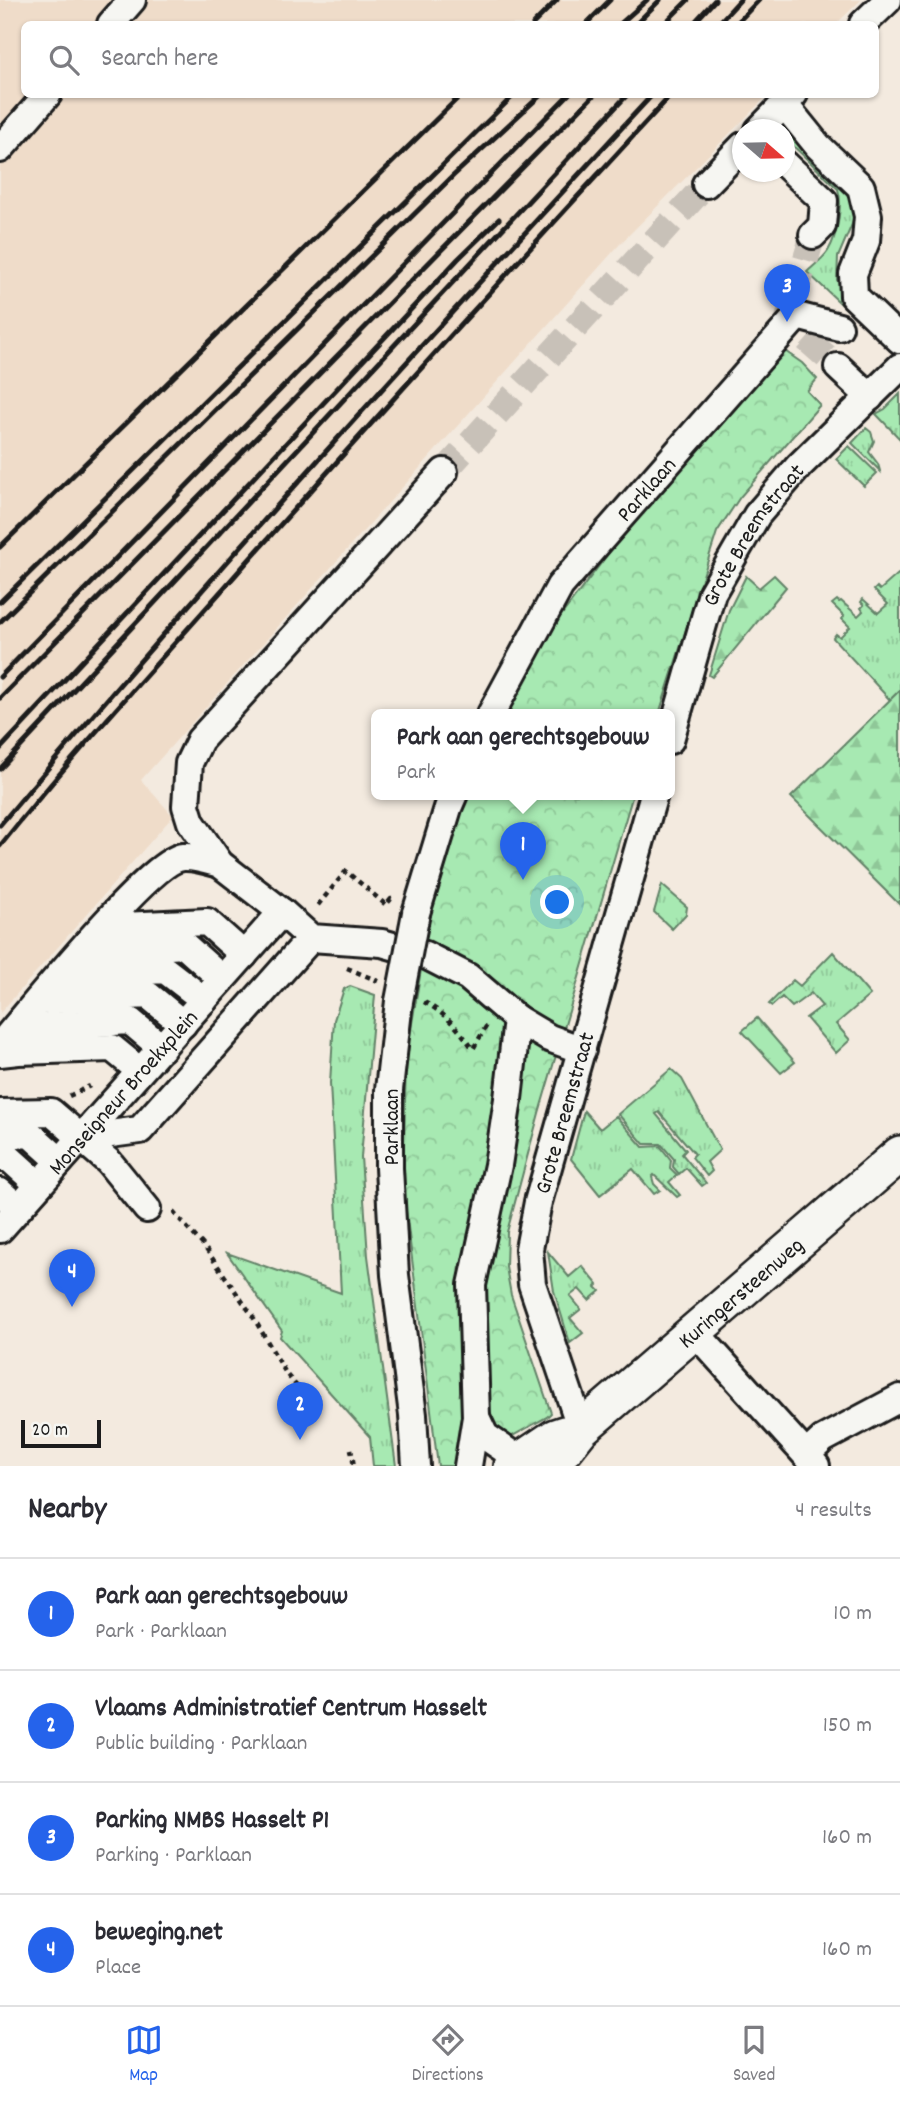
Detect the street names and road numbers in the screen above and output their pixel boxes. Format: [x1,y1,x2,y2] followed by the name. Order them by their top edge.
[610,451,686,531] street label: Parklaan
[696,458,814,610] street label: Grote Breemstraat
[42,1004,208,1184] street label: Monseigneur Broekxplein
[528,1029,605,1198] street label: Grote Breemstraat
[377,1089,410,1165] street label: Parklaan
[672,1231,813,1358] street label: Kuringersteenweg

